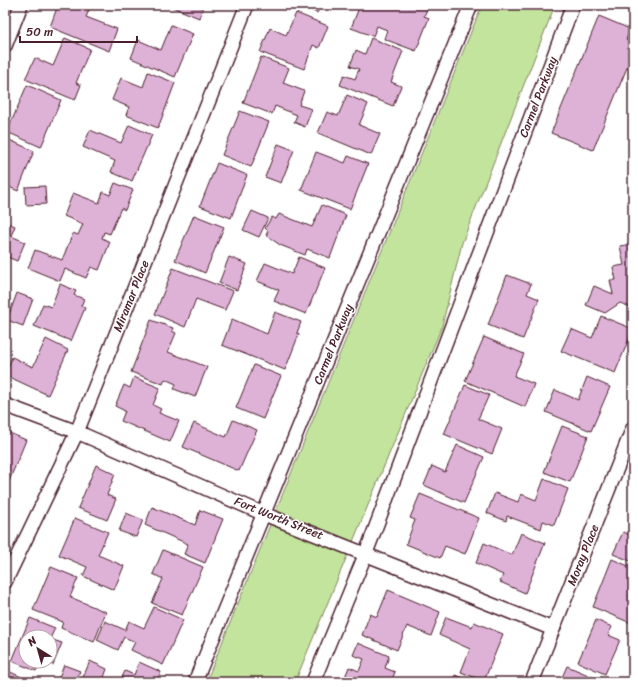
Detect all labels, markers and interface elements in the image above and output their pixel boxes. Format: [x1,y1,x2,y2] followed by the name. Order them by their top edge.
[20,18,137,44] scale bar
[26,21,53,43] text: 50 m
[512,52,564,141] street label: Carmel Parkway
[107,257,155,335] street label: Miramar Place
[307,300,359,388] street label: Carmel Parkway
[231,490,327,546] street label: Fort Worth Street
[561,521,605,589] street label: Moray Place
[18,629,58,669] north arrow
[23,631,41,652] text: N

